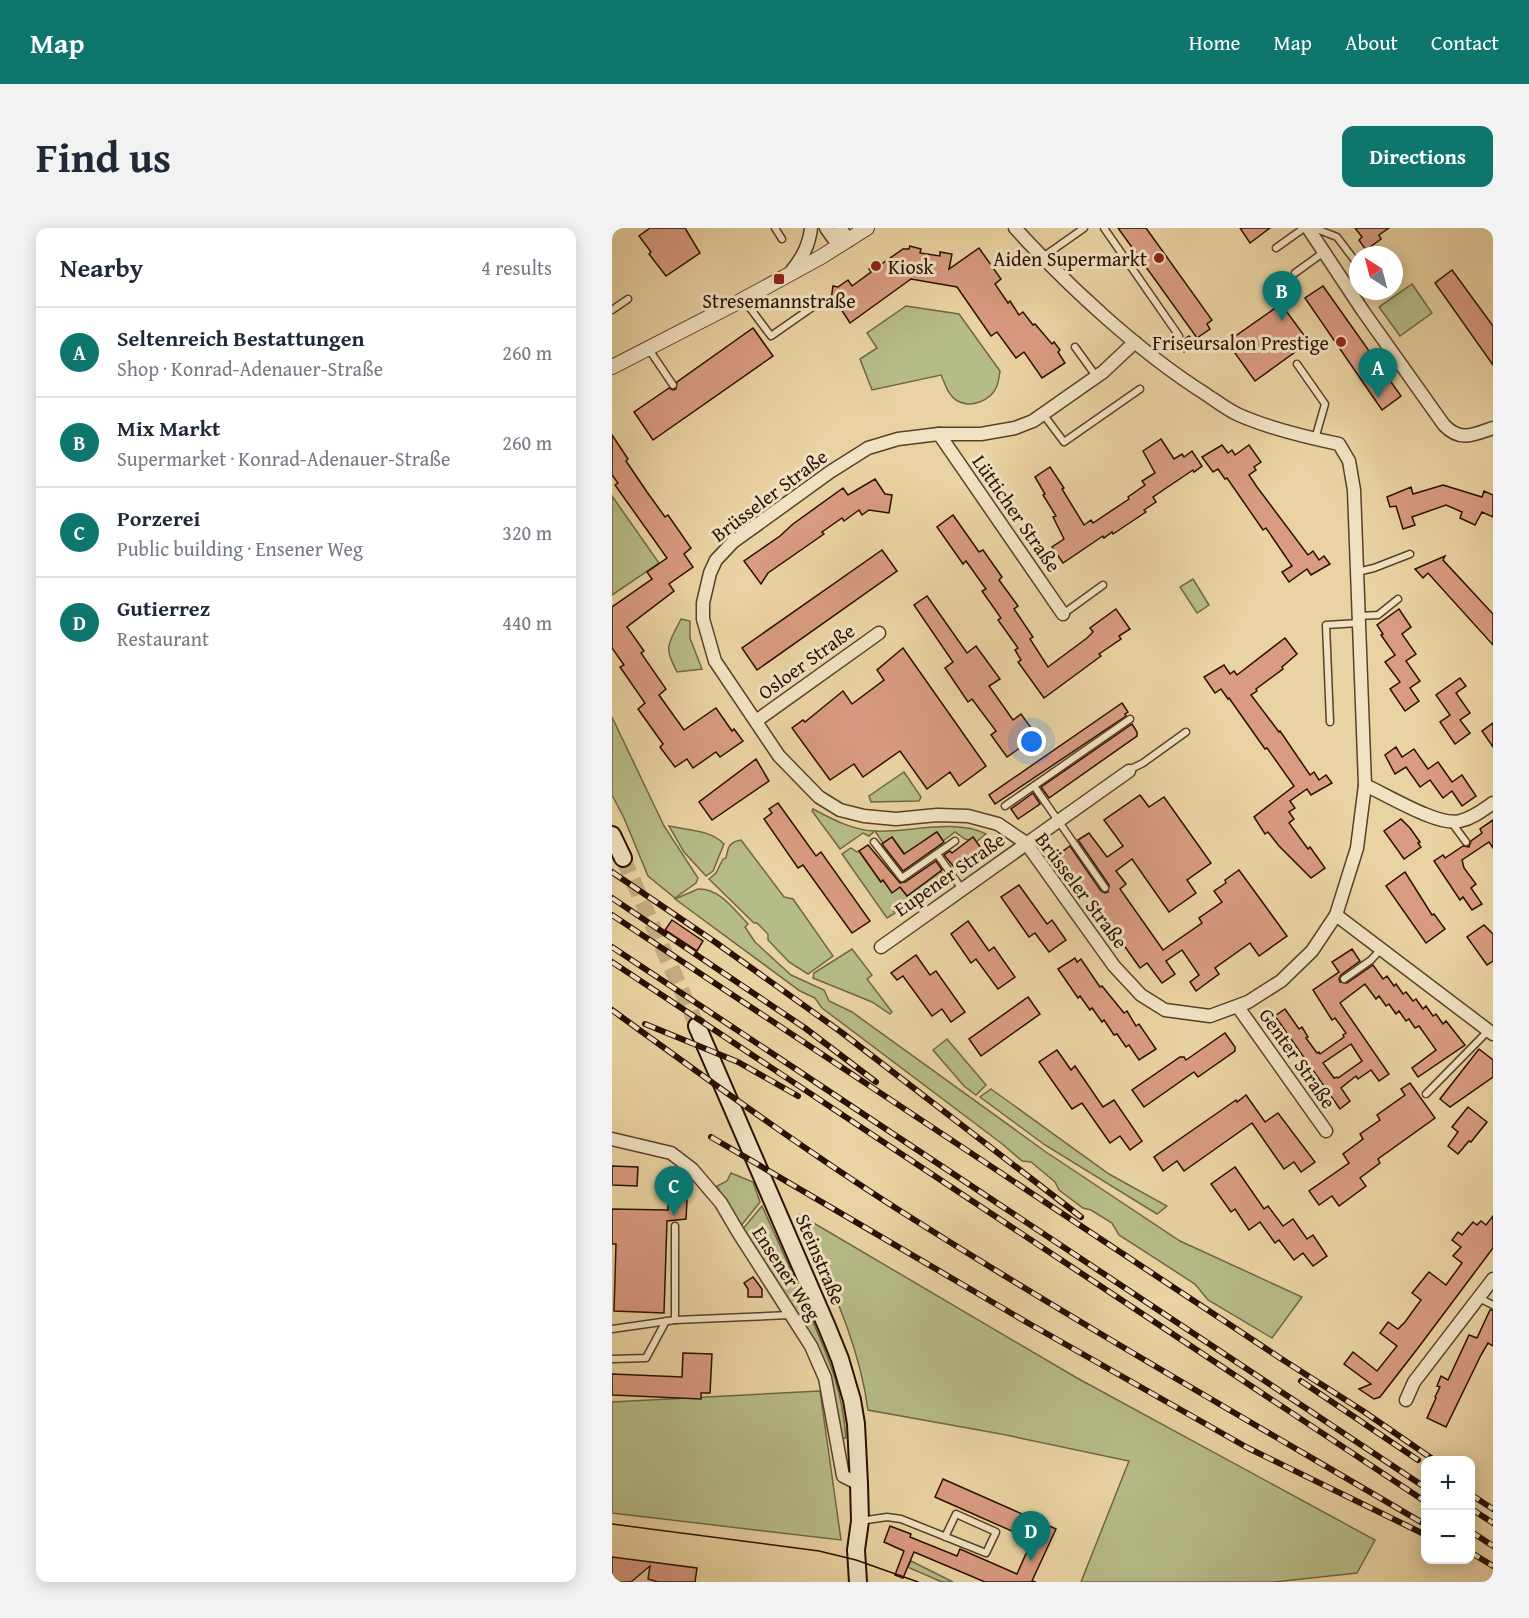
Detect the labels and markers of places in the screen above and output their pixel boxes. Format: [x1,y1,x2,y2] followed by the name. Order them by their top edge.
[993,244,1147,273] place label: Aiden Supermarkt
[1152,251,1166,265] marker: Aiden Supermarkt
[888,252,935,281] place label: Kiosk
[869,259,883,273] marker: Kiosk
[772,272,786,286] marker: Stresemannstraße
[1262,272,1302,321] pin: B
[702,286,856,315] place label: Stresemannstraße
[1152,328,1329,357] place label: Friseursalon Prestige
[1334,335,1348,349] marker: Friseursalon Prestige
[1358,348,1398,398] pin: A
[654,1166,694,1216] pin: C
[1012,1512,1050,1561] pin: D

